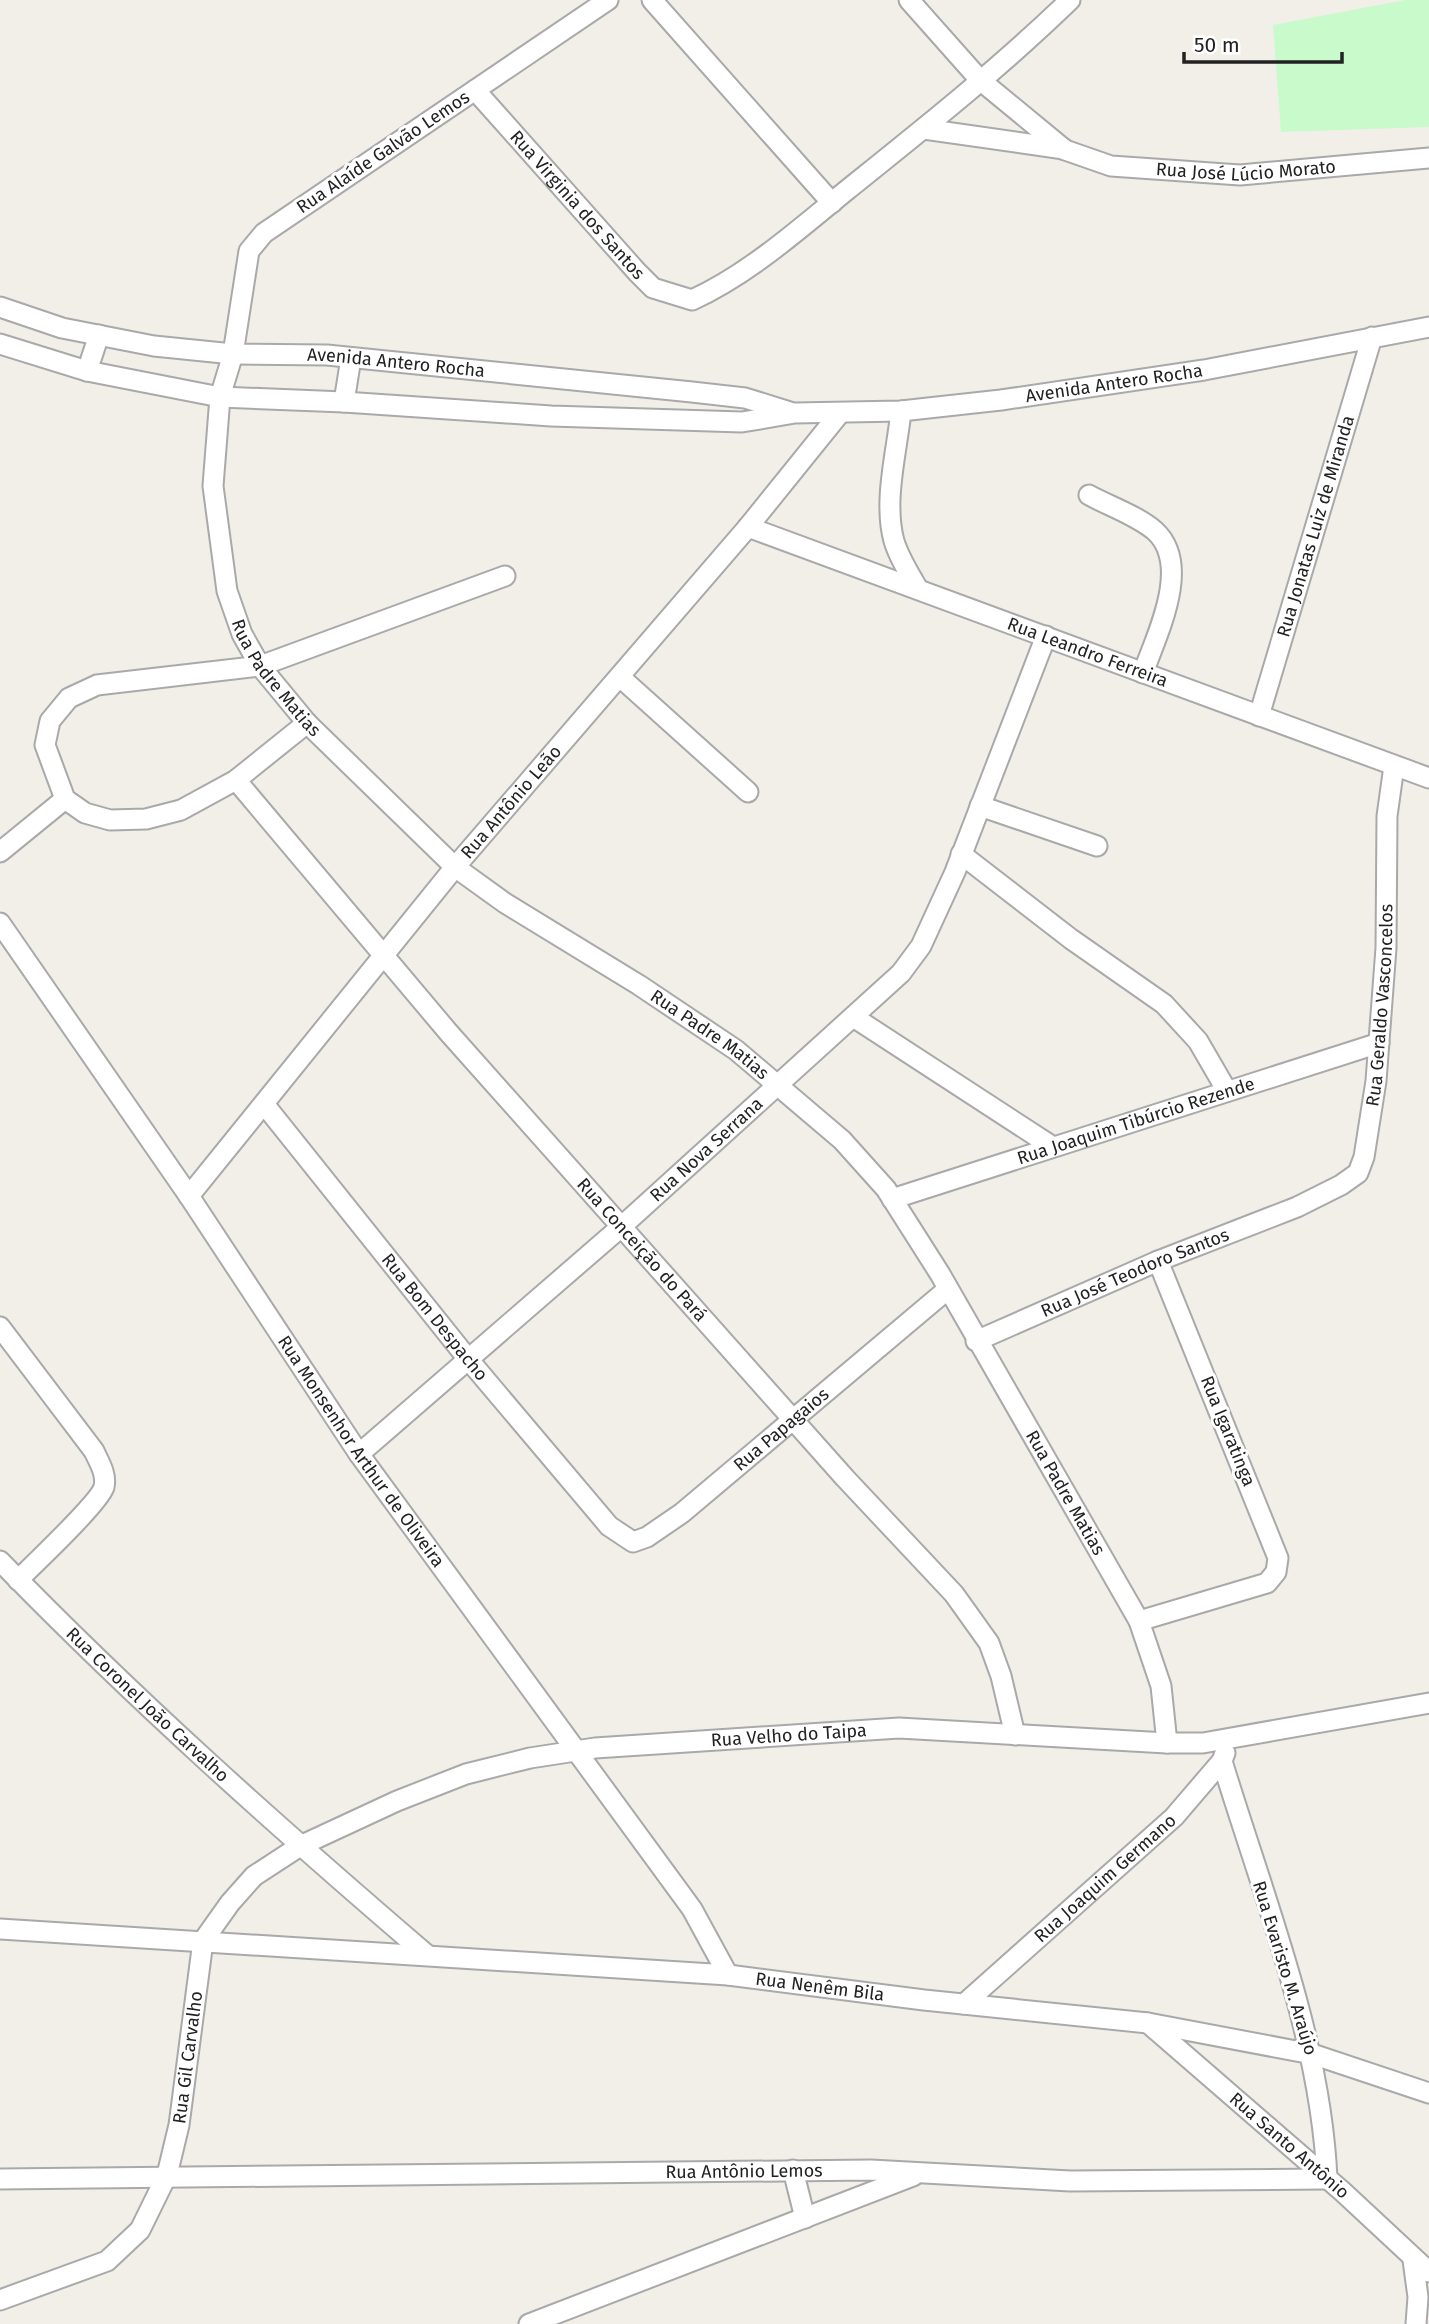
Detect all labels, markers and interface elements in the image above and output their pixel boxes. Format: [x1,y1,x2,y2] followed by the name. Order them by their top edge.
[1184,21,1342,65] scale bar
[1194,32,1240,58] text: 50 m
[292,86,474,218] street label: Rua Alaíde Galvão Lemos
[505,126,649,284] street label: Rua Virginia dos Santos
[1155,155,1337,186] street label: Rua José Lúcio Morato
[307,344,486,382] street label: Avenida Antero Rocha
[1024,359,1204,407] street label: Avenida Antero Rocha
[1272,413,1359,640] street label: Rua Jonatas Luiz de Miranda
[1004,613,1171,692] street label: Rua Leandro Ferreira
[227,616,325,741] street label: Rua Padre Matias
[456,741,566,863] street label: Rua Antônio Leão
[1361,904,1397,1108] street label: Rua Geraldo Vasconcelos
[646,985,773,1084] street label: Rua Padre Matias
[1014,1073,1257,1169] street label: Rua Joaquim Tibúrcio Rezende
[645,1093,767,1206] street label: Rua Nova Serrana
[572,1173,712,1326] street label: Rua Conceição do Pará
[1038,1224,1232,1322] street label: Rua José Teodoro Santos
[377,1249,493,1385] street label: Rua Bom Despacho
[273,1331,449,1572] street label: Rua Monsenhor Arthur de Oliveira
[1196,1373,1260,1489] street label: Rua Igaratinga
[729,1383,834,1476] street label: Rua Papagaios
[1021,1426,1110,1559] street label: Rua Padre Matias
[61,1623,234,1787] street label: Rua Coronel João Carvalho
[710,1719,867,1751] street label: Rua Velho do Taipa
[1030,1809,1181,1947] street label: Rua Joaquim Germano
[1248,1878,1322,2058] street label: Rua Evaristo M. Araújo
[754,1968,886,2006] street label: Rua Nenêm Bila
[168,1990,207,2125] street label: Rua Gil Carvalho
[1225,2088,1354,2203] street label: Rua Santo Antônio
[665,2160,823,2183] street label: Rua Antônio Lemos

